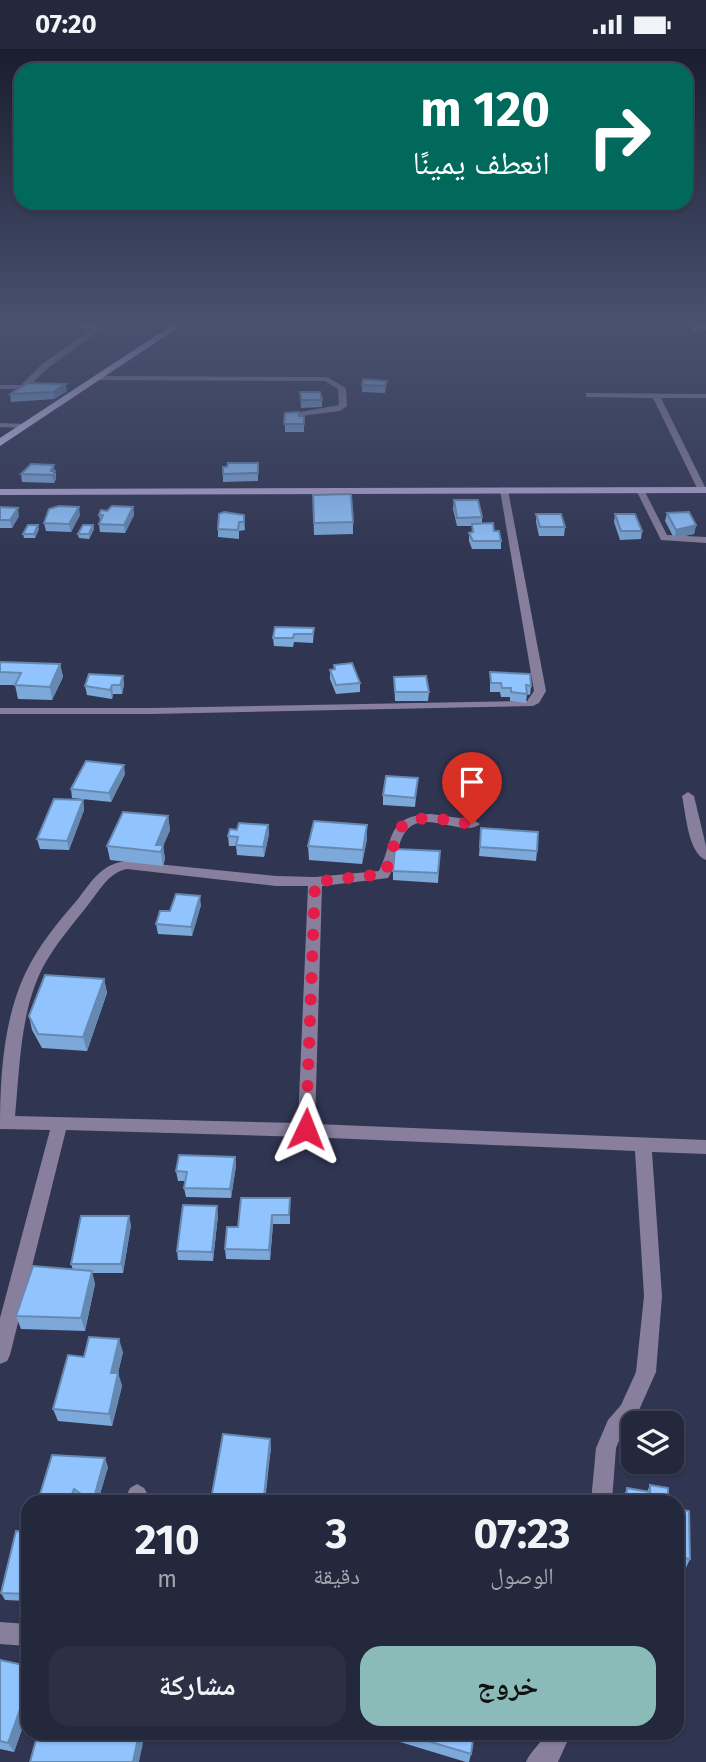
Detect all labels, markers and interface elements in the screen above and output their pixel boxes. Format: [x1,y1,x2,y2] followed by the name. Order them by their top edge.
[35,9,97,40] text: 07:20
[420,80,550,139] text: 120 m
[574,91,665,182] icon: right
[412,144,550,182] text: انعطف يمينًا
[442,752,502,824] pin
[453,763,491,801] icon: arrive
[269,1092,343,1166] position arrow
[621,1411,684,1474] map controls
[621,1411,684,1474] button: layers
[326,1509,347,1559] text: 3
[474,1509,570,1559] text: 07:23
[135,1515,200,1565] text: 210
[313,1562,360,1590] text: دقيقة
[490,1562,554,1590] text: الوصول
[157,1565,177,1593] text: m
[49,1646,346,1726] button: مشاركة
[360,1646,656,1726] button: خروج

